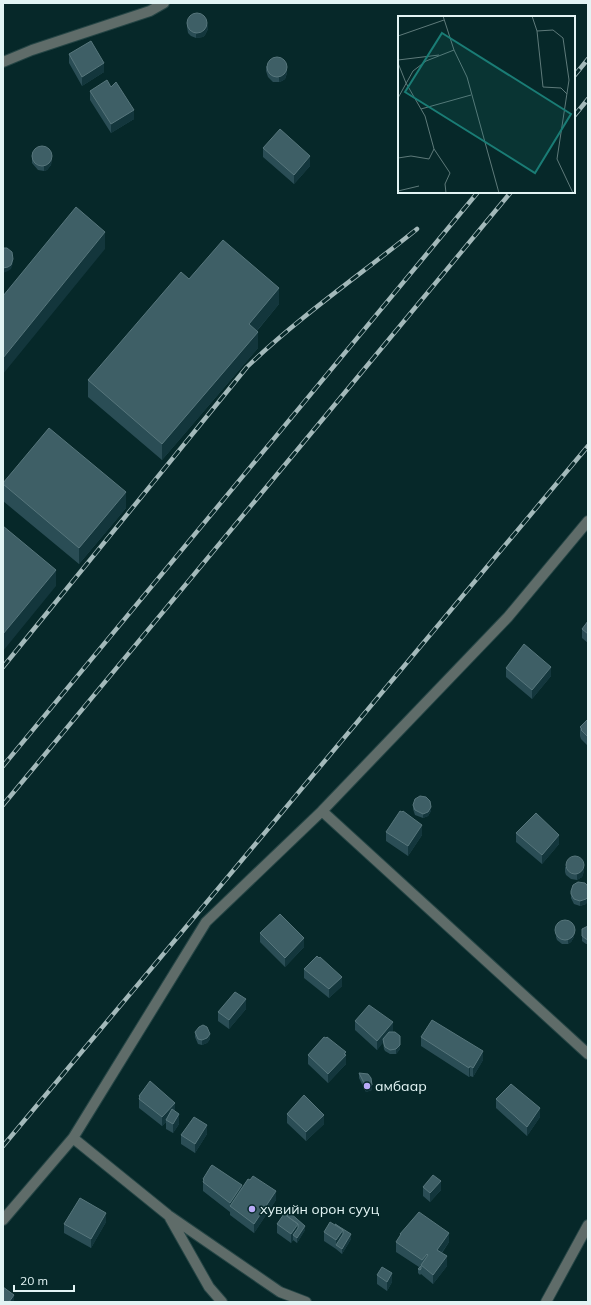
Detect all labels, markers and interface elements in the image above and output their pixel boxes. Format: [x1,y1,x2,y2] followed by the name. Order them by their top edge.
[398,16,575,193] inset map
[375,1077,427,1095] place label: амбаар
[362,1081,372,1091] marker: амбаар
[260,1200,380,1218] place label: хувийн орон сууц
[247,1204,257,1214] marker: хувийн орон сууц
[14,1267,74,1293] scale bar
[20,1273,48,1288] text: 20 m

